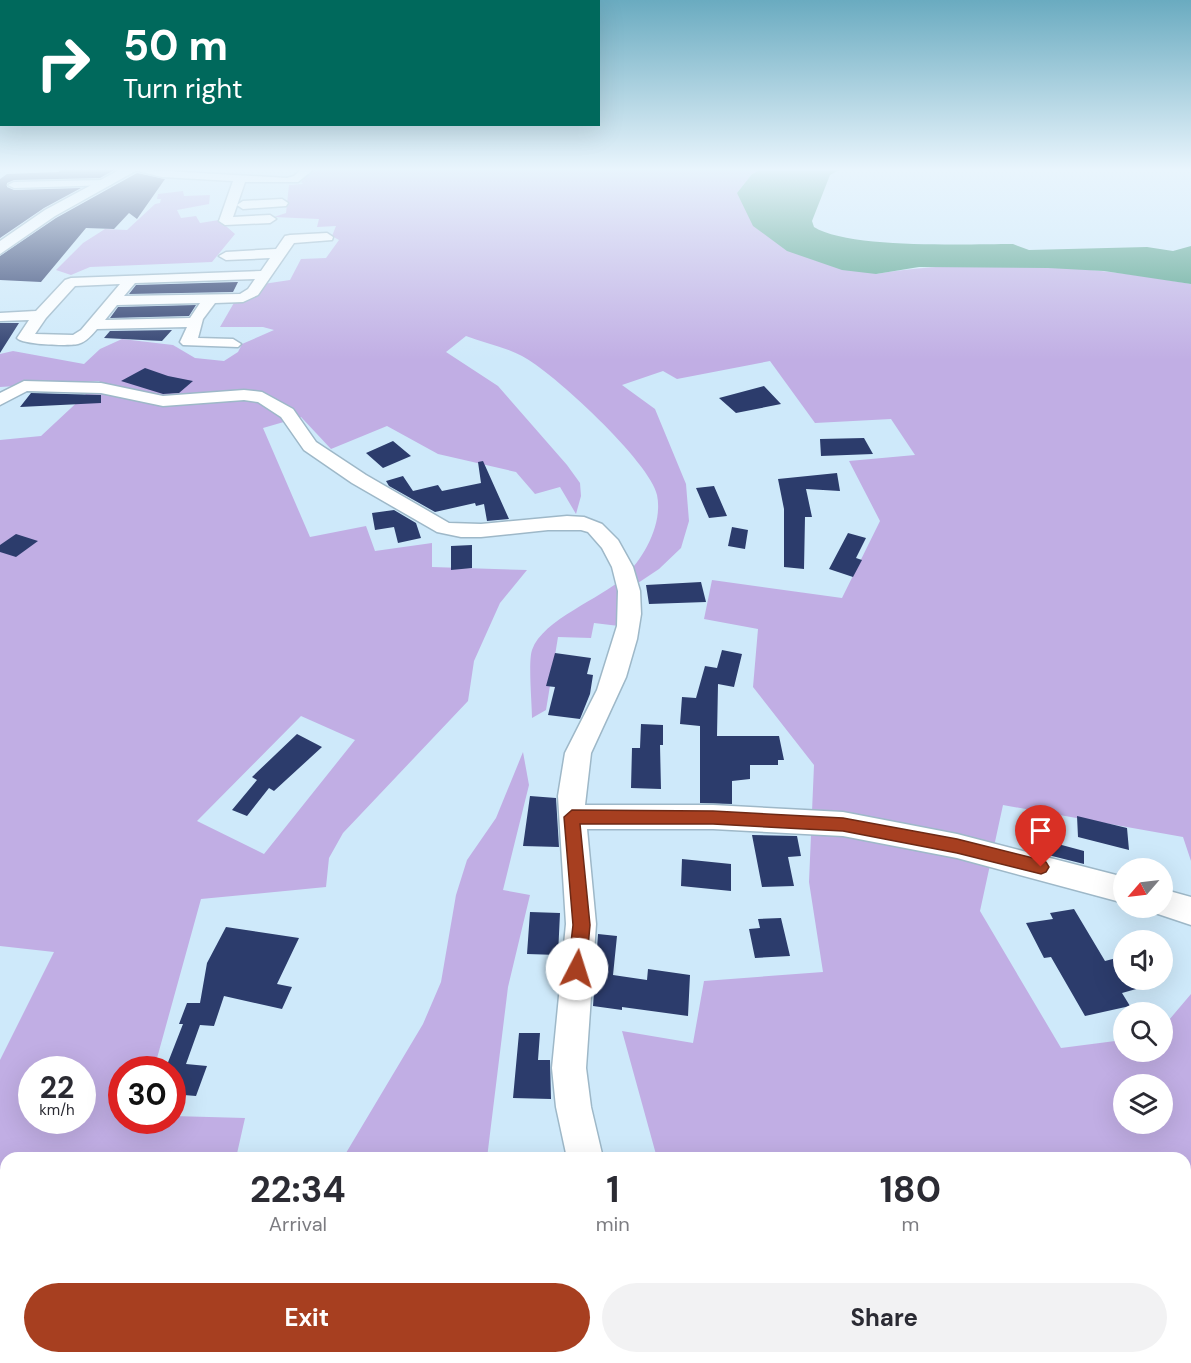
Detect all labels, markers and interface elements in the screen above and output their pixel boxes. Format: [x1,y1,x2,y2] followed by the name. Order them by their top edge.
[123,18,228,73] text: 50 m
[24,24,102,102] icon: right
[123,71,243,106] text: Turn right
[1015,805,1066,867] pin
[1024,814,1057,847] icon: arrive
[1113,858,1173,918] north arrow
[1113,858,1173,1134] map controls
[1113,930,1173,990] button: sound
[545,937,609,1001] position arrow
[1113,1002,1173,1062] button: search
[108,1056,186,1134] speed limit sign: 30
[40,1068,74,1107] text: 22
[1113,1074,1173,1134] button: layers
[39,1100,75,1120] text: km/h
[250,1166,346,1213] text: 22:34
[606,1166,619,1213] text: 1
[880,1166,941,1213] text: 180
[269,1211,327,1237] text: Arrival
[596,1211,630,1237] text: min
[901,1211,919,1237] text: m
[24,1283,590,1352] button: Exit
[602,1283,1167,1352] button: Share

